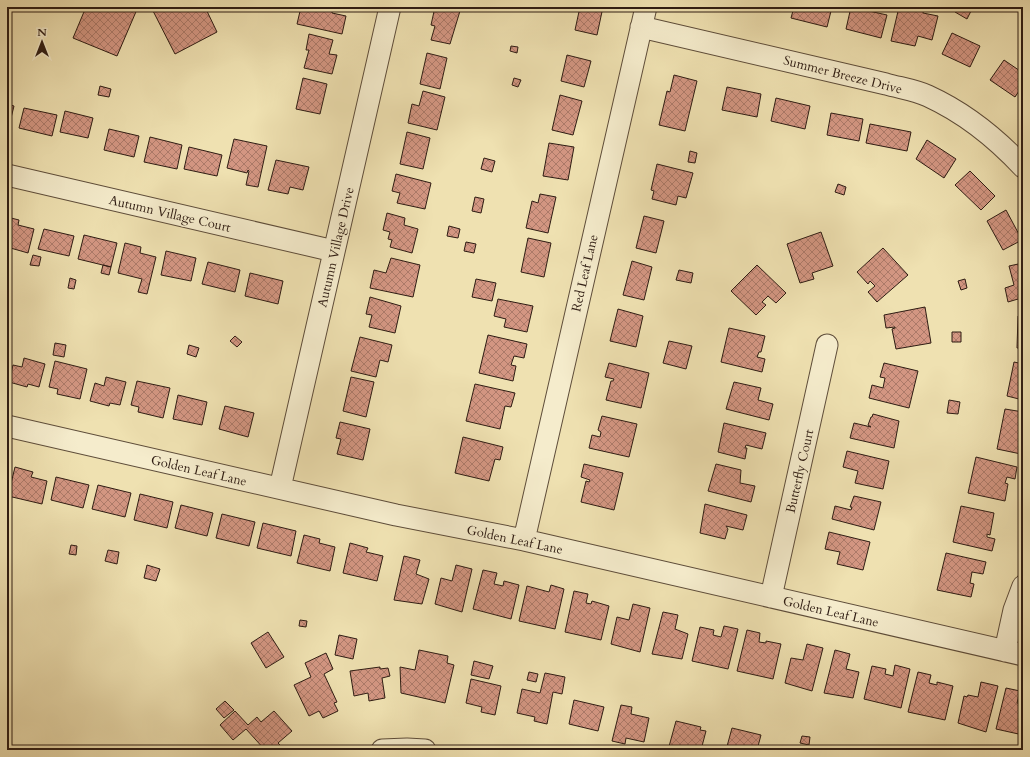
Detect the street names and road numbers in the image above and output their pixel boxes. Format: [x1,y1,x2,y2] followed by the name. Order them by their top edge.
[781,52,904,98] street label: Summer Breeze Drive
[313,185,359,309] street label: Autumn Village Drive
[107,191,232,237] street label: Autumn Village Court
[567,233,603,314] street label: Red Leaf Lane
[782,428,818,515] street label: Butterfly Court
[149,451,249,491] street label: Golden Leaf Lane
[465,521,565,559] street label: Golden Leaf Lane
[781,592,881,632] street label: Golden Leaf Lane

